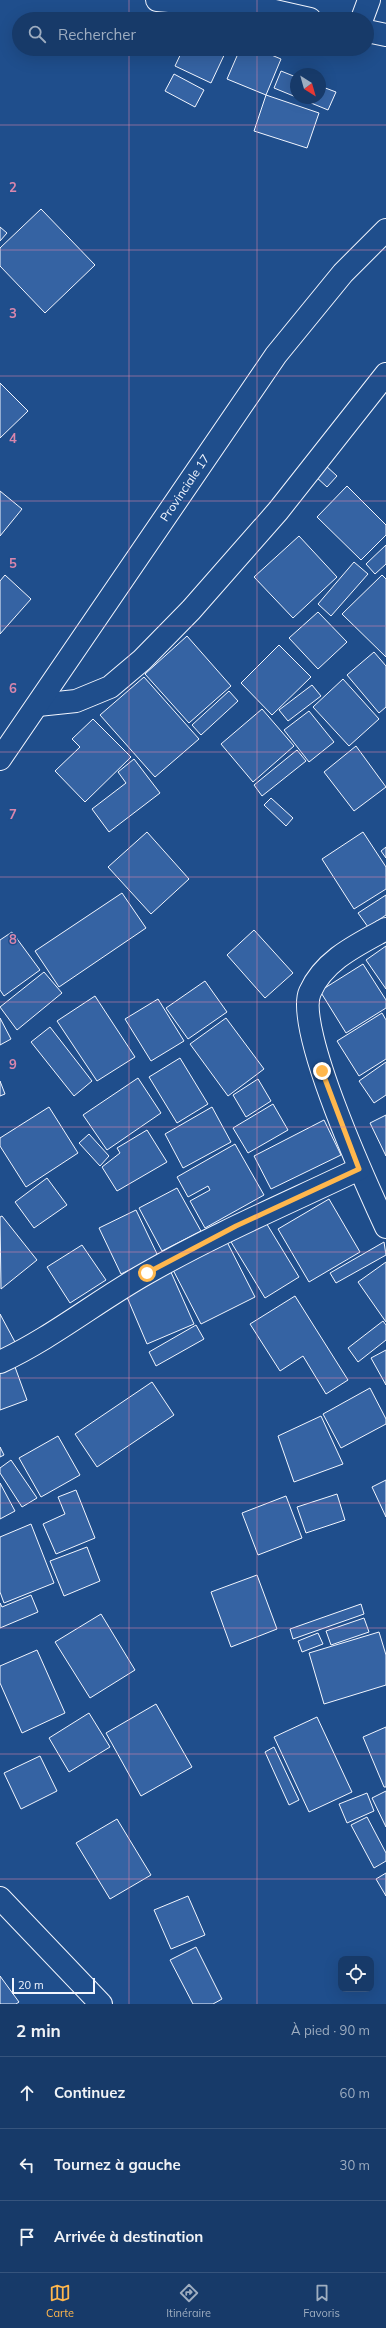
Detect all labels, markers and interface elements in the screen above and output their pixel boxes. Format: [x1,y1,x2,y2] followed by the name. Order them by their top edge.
[12,12,374,56] search box
[26,23,48,45] icon: search
[58,25,136,44] text: Rechercher
[290,68,326,104] north arrow
[9,179,17,195] text: 2
[9,305,17,321] text: 3
[9,430,17,446] text: 4
[157,451,213,524] street label: Provinciale 17
[9,555,17,571] text: 5
[9,680,17,696] text: 6
[9,806,17,822] text: 7
[9,931,17,947] text: 8
[9,1056,17,1072] text: 9
[313,1062,331,1080] route end
[138,1264,156,1282] route start
[338,1956,374,1992] map controls
[338,1956,374,1992] button: locate
[12,1976,95,1995] scale bar
[18,1978,44,1992] text: 20 m
[16,2020,61,2041] text: 2 min
[291,2022,370,2038] text: À pied · 90 m
[16,2082,38,2104] icon: ahead
[54,2083,125,2102] text: Continuez
[340,2085,370,2101] text: 60 m
[16,2154,38,2176] icon: left
[54,2155,181,2174] text: Tournez à gauche
[340,2157,370,2173] text: 30 m
[16,2226,38,2248] icon: arrive
[54,2227,203,2246] text: Arrivée à destination
[46,2282,74,2320] tab: Carte
[166,2282,211,2320] tab: Itinéraire
[303,2282,340,2320] tab: Favoris

